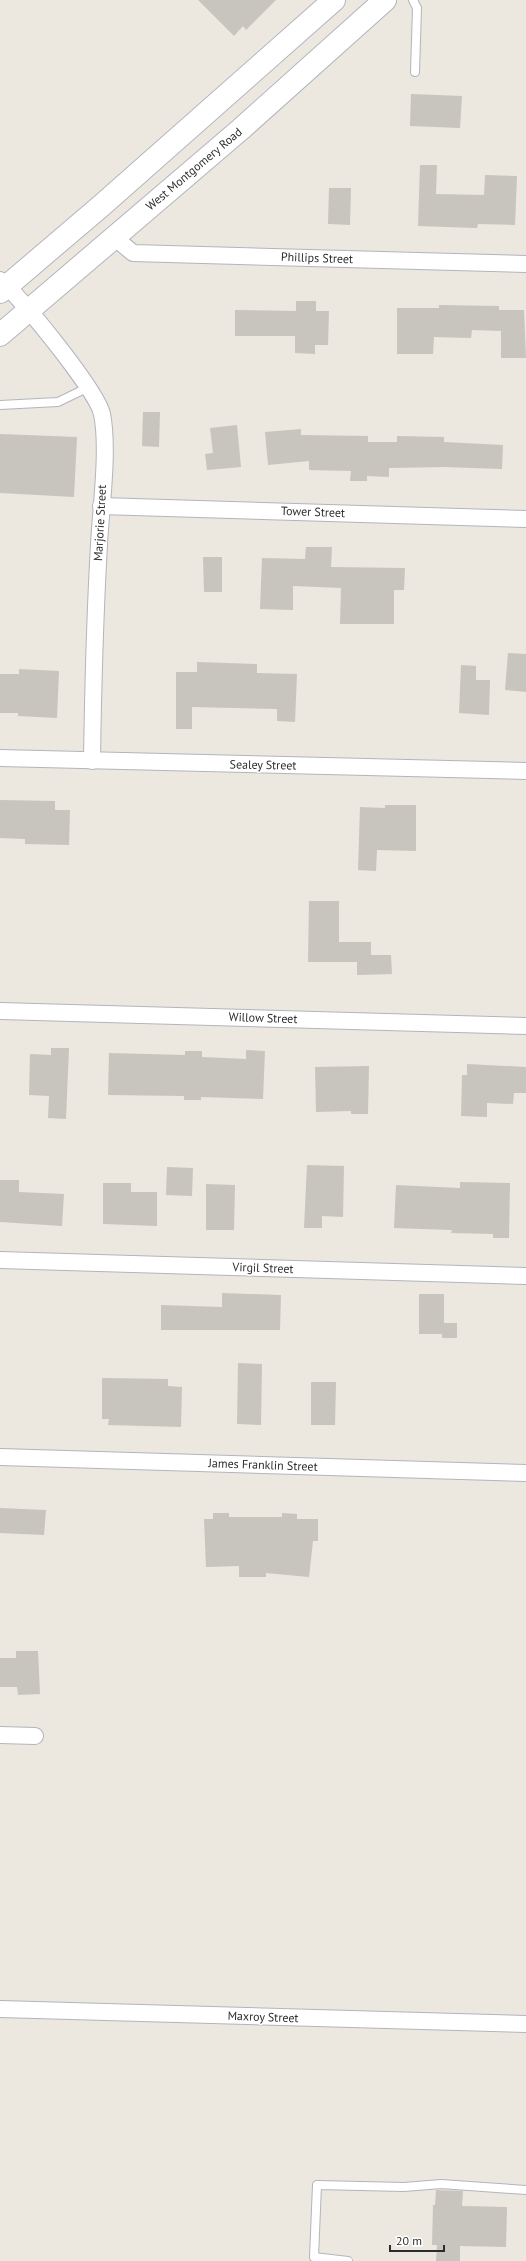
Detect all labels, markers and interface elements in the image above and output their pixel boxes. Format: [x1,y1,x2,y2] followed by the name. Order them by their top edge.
[143,124,245,213] street label: West Montgomery Road
[281,249,353,266] street label: Phillips Street
[90,484,109,562] street label: Marjorie Street
[281,503,345,520] street label: Tower Street
[229,756,297,773] street label: Sealey Street
[228,1009,298,1026] street label: Willow Street
[231,1259,294,1276] street label: Virgil Street
[207,1455,318,1474] street label: James Franklin Street
[227,2008,299,2025] street label: Maxroy Street
[390,2227,444,2253] scale bar
[396,2233,422,2248] text: 20 m

